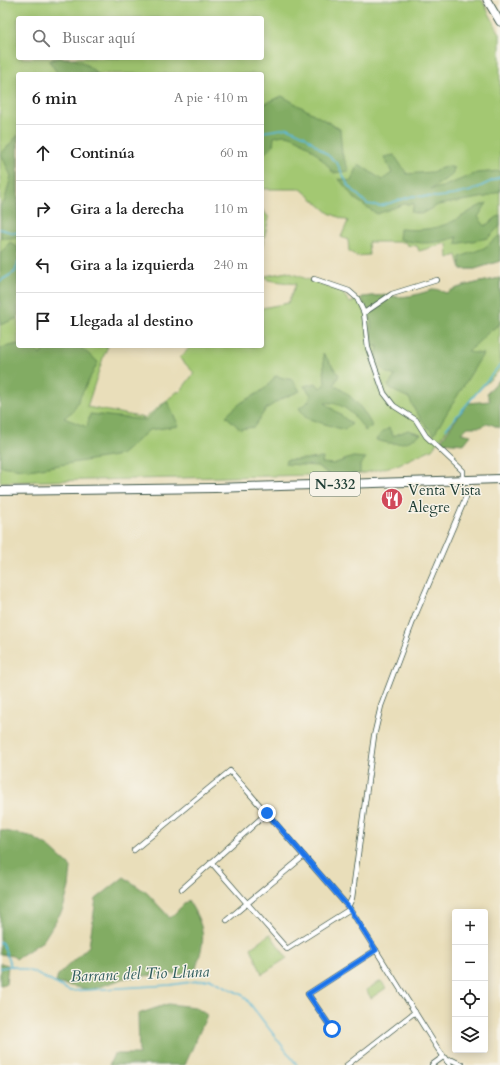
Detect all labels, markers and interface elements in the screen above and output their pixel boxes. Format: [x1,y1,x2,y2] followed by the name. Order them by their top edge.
[16,16,264,60] search box
[30,27,52,49] icon: search
[62,28,135,48] text: Buscar aquí
[32,87,77,110] text: 6 min
[174,89,248,107] text: A pie · 410 m
[32,142,54,164] icon: ahead
[70,143,135,163] text: Continúa
[220,144,248,162] text: 60 m
[32,198,54,220] icon: right
[70,199,184,219] text: Gira a la derecha
[214,200,248,218] text: 110 m
[32,254,54,276] icon: left
[70,255,194,275] text: Gira a la izquierda
[214,256,248,274] text: 240 m
[32,310,54,332] icon: arrive
[70,311,193,331] text: Llegada al destino
[310,472,360,496] road number: N-332
[408,480,482,517] place label: Venta Vista Alegre
[379,486,405,512] restaurant icon: Venta Vista Alegre
[258,804,276,822] route end
[452,909,488,1053] map controls
[452,909,488,945] button: +
[452,945,488,981] button: −
[70,961,210,987] water label: Barranc del Tio Lluna
[452,981,488,1017] button: locate
[452,1017,488,1053] button: layers
[323,1020,341,1038] route start

